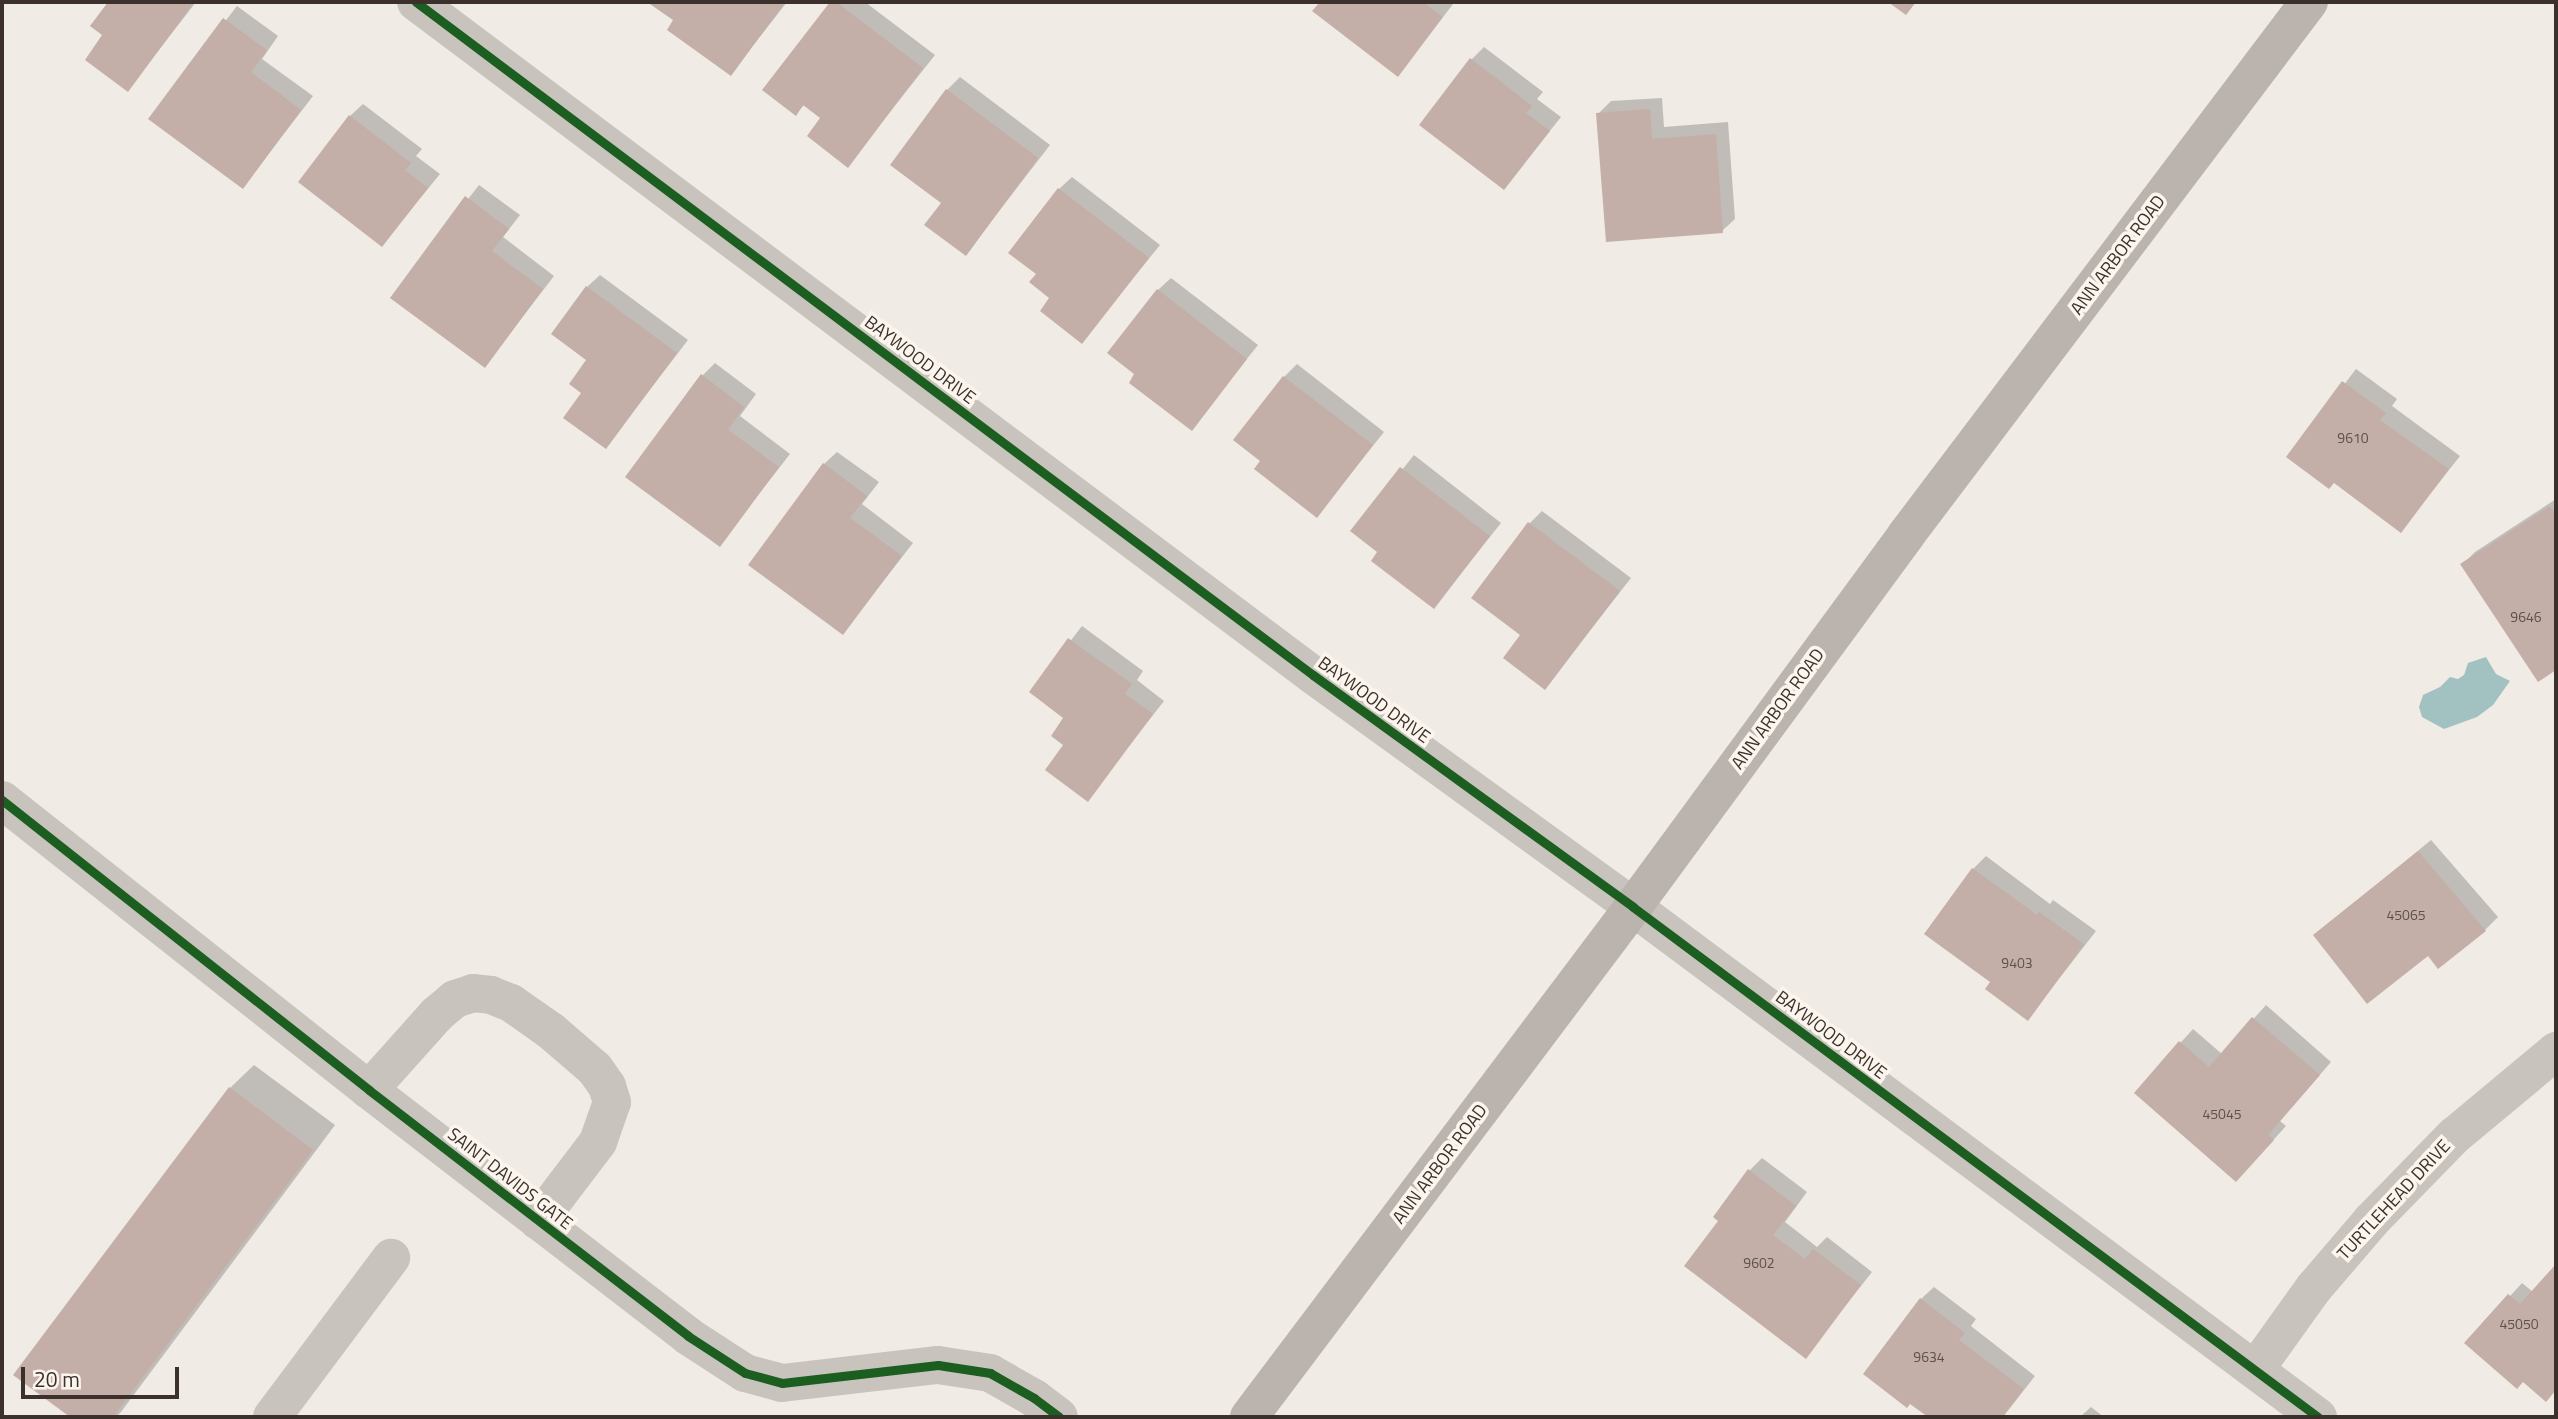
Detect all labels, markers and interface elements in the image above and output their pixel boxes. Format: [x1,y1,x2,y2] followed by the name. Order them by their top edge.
[2066,191,2170,319] street label: ANN ARBOR ROAD
[860,311,980,409] street label: BAYWOOD DRIVE
[2337,430,2369,446] house number: 9610
[2510,609,2542,625] house number: 9646
[1727,644,1829,774] street label: ANN ARBOR ROAD
[1314,652,1434,748] street label: BAYWOOD DRIVE
[2386,907,2426,923] house number: 45065
[2001,955,2033,971] house number: 9403
[1771,986,1891,1084] street label: BAYWOOD DRIVE
[1388,1100,1492,1228] street label: ANN ARBOR ROAD
[2202,1106,2242,1122] house number: 45045
[443,1124,577,1234] street label: SAINT DAVIDS GATE
[2333,1136,2455,1264] street label: TURTLEHEAD DRIVE
[1743,1255,1775,1271] house number: 9602
[2499,1316,2539,1332] house number: 45050
[1913,1349,1945,1365] house number: 9634
[24,1352,182,1396] scale bar
[34,1363,80,1395] text: 20 m

